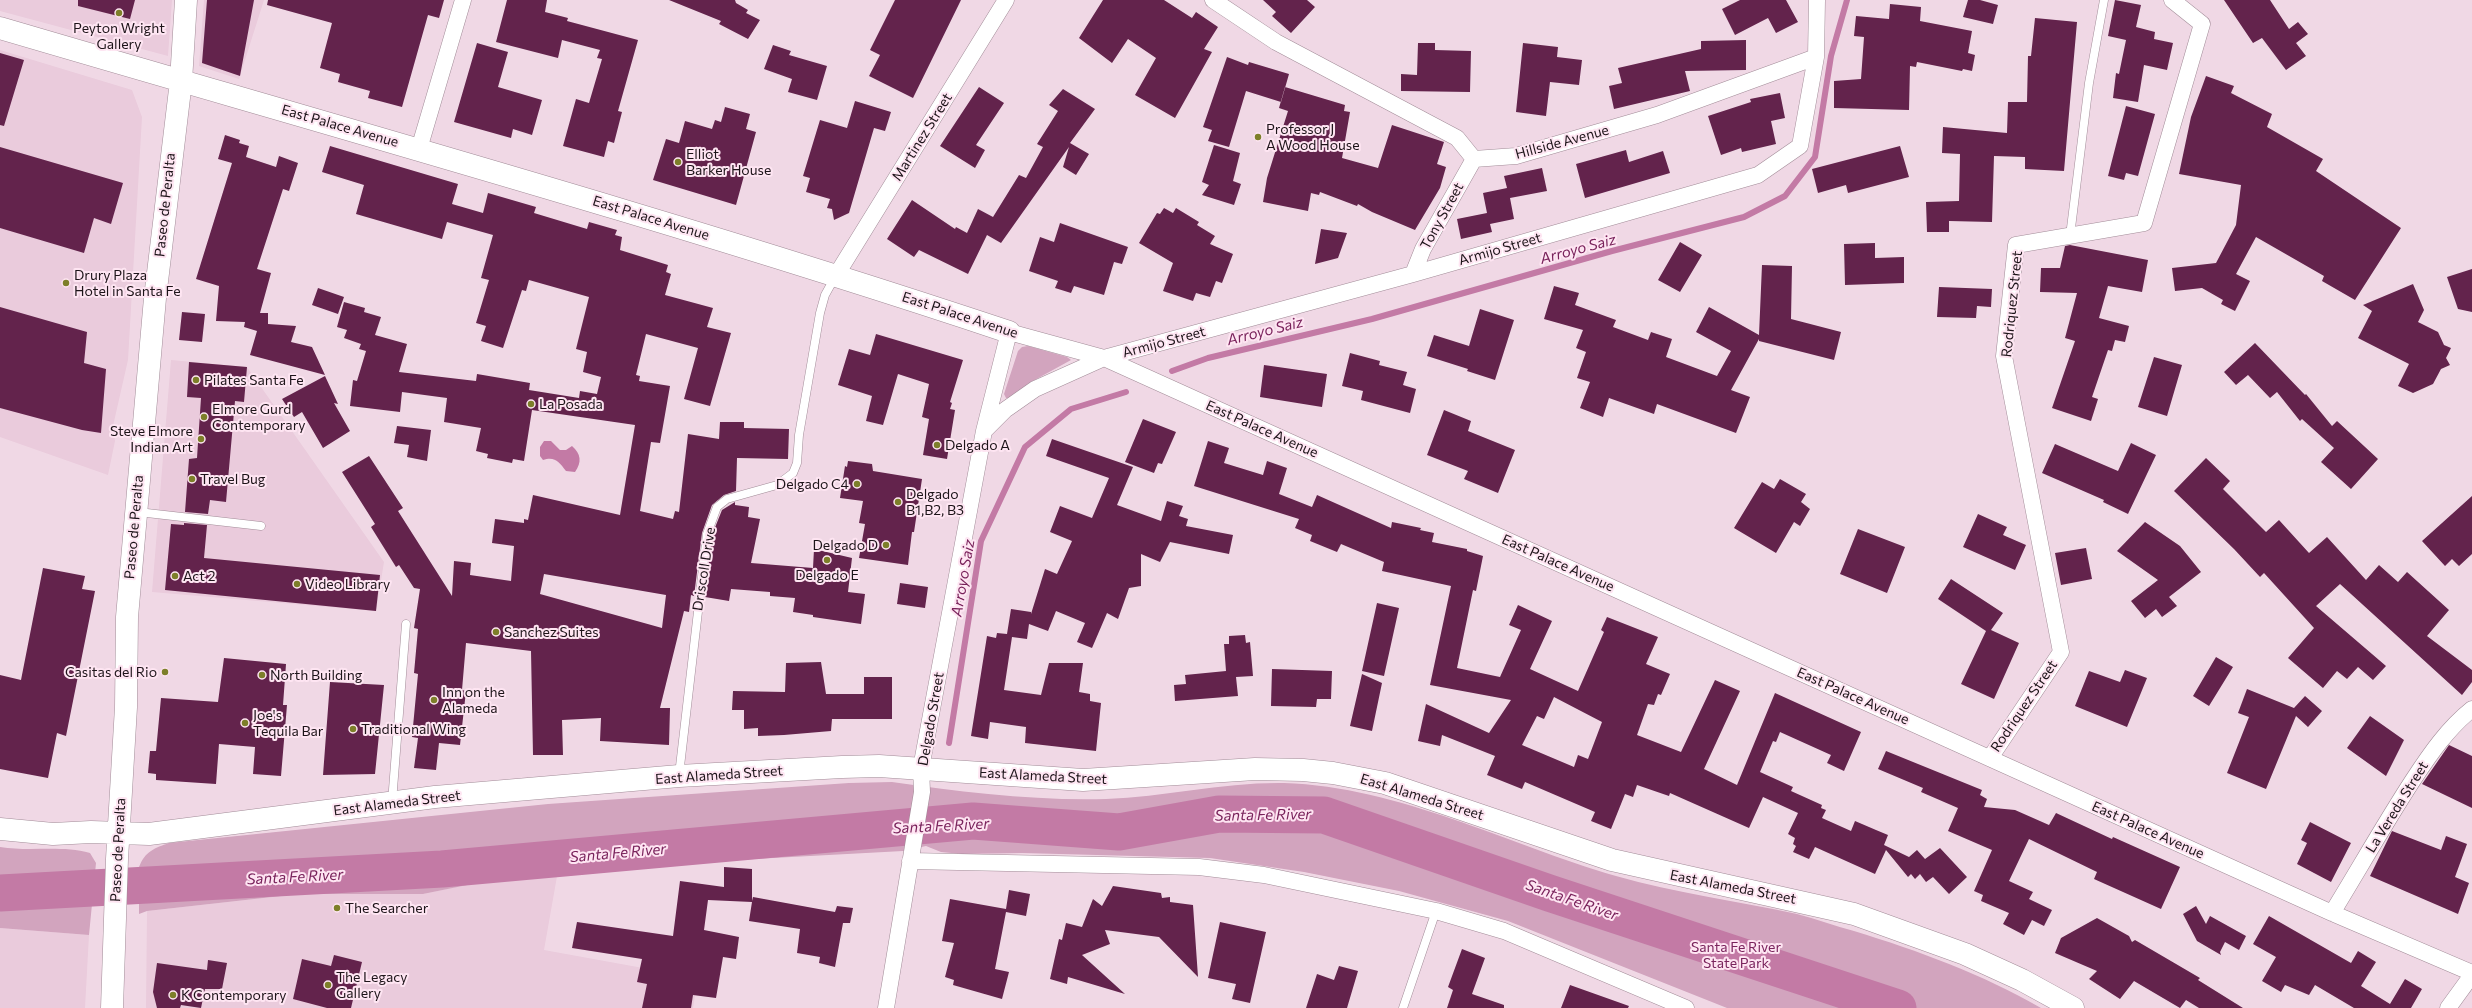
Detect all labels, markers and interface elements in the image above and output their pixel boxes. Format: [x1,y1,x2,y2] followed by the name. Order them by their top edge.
[114,8,124,18] marker: Peyton Wright Gallery
[73,20,165,52] place label: Peyton Wright Gallery
[888,90,956,184] street label: Martinez Street
[280,101,400,151] street label: East Palace Avenue
[1266,121,1360,154] place label: Professor J A Wood House
[1513,121,1611,163] street label: Hillside Avenue
[1253,132,1263,142] marker: Professor J A Wood House
[686,146,771,178] place label: Elliot Barker House
[151,152,179,258] street label: Paseo de Peralta
[673,157,683,167] marker: Elliot Barker House
[1417,180,1467,252] street label: Tony Street
[591,192,711,244] street label: East Palace Avenue
[1457,229,1543,269] street label: Armijo Street
[1538,230,1618,268] water label: Arroyo Saiz
[1998,250,2026,358] street label: Rodriquez Street
[74,267,181,300] place label: Drury Plaza Hotel in Santa Fe
[61,278,71,288] marker: Drury Plaza Hotel in Santa Fe
[900,288,1020,342] street label: East Palace Avenue
[1225,313,1305,349] water label: Arroyo Saiz
[1121,323,1207,361] street label: Armijo Street
[204,372,304,388] place label: Pilates Santa Fe
[191,375,201,385] marker: Pilates Santa Fe
[539,396,603,412] place label: La Posada
[1203,397,1321,461] street label: East Palace Avenue
[526,399,536,409] marker: La Posada
[212,401,305,434] place label: Elmore Gurd Contemporary
[199,412,209,422] marker: Elmore Gurd Contemporary
[110,423,193,456] place label: Steve Elmore Indian Art
[196,434,206,444] marker: Steve Elmore Indian Art
[945,437,1010,453] place label: Delgado A
[932,440,942,450] marker: Delgado A
[200,471,265,487] place label: Travel Bug
[121,474,147,580] street label: Paseo de Peralta
[187,474,197,484] marker: Travel Bug
[776,476,849,492] place label: Delgado C4
[852,479,862,489] marker: Delgado C4
[906,486,964,518] place label: Delgado B1,B2, B3
[893,497,903,507] marker: Delgado B1,B2, B3
[689,526,719,612] street label: Driscoll Drive
[1499,531,1617,595] street label: East Palace Avenue
[812,537,878,553] place label: Delgado D
[947,538,979,618] water label: Arroyo Saiz
[881,540,891,550] marker: Delgado D
[822,555,832,565] marker: Delgado E
[795,567,859,583] place label: Delgado E
[183,568,215,584] place label: Act 2
[170,571,180,581] marker: Act 2
[305,576,390,592] place label: Video Library
[292,579,302,589] marker: Video Library
[504,624,599,640] place label: Sanchez Suites
[491,627,501,637] marker: Sanchez Suites
[1987,657,2061,755] street label: Rodriquez Street
[65,664,157,680] place label: Casitas del Rio
[1794,664,1912,728] street label: East Palace Avenue
[160,667,170,677] marker: Casitas del Rio
[270,667,362,683] place label: North Building
[257,670,267,680] marker: North Building
[915,671,947,767] street label: Delgado Street
[442,684,505,716] place label: Inn on the Alameda
[429,695,439,705] marker: Inn on the Alameda
[253,707,323,740] place label: Joe's Tequila Bar
[240,718,250,728] marker: Joe's Tequila Bar
[361,721,466,737] place label: Traditional Wing
[348,724,358,734] marker: Traditional Wing
[2362,758,2432,856] street label: La Vereda Street
[654,762,784,788] street label: East Alameda Street
[979,764,1107,788] street label: East Alameda Street
[1358,770,1486,824] street label: East Alameda Street
[332,787,462,819] street label: East Alameda Street
[107,797,129,903] street label: Paseo de Peralta
[2089,798,2207,862] street label: East Palace Avenue
[1215,805,1311,825] water label: Santa Fe River
[892,814,990,838] water label: Santa Fe River
[569,840,667,866] water label: Santa Fe River
[246,865,344,889] water label: Santa Fe River
[1668,867,1798,907] street label: East Alameda Street
[1523,876,1621,924] water label: Santa Fe River
[345,900,428,916] place label: The Searcher
[332,903,342,913] marker: The Searcher
[1691,939,1781,972] park label: Santa Fe River State Park
[336,969,407,1002] place label: The Legacy Gallery
[323,980,333,990] marker: The Legacy Gallery
[181,987,287,1003] place label: K Contemporary
[168,990,178,1000] marker: K Contemporary

